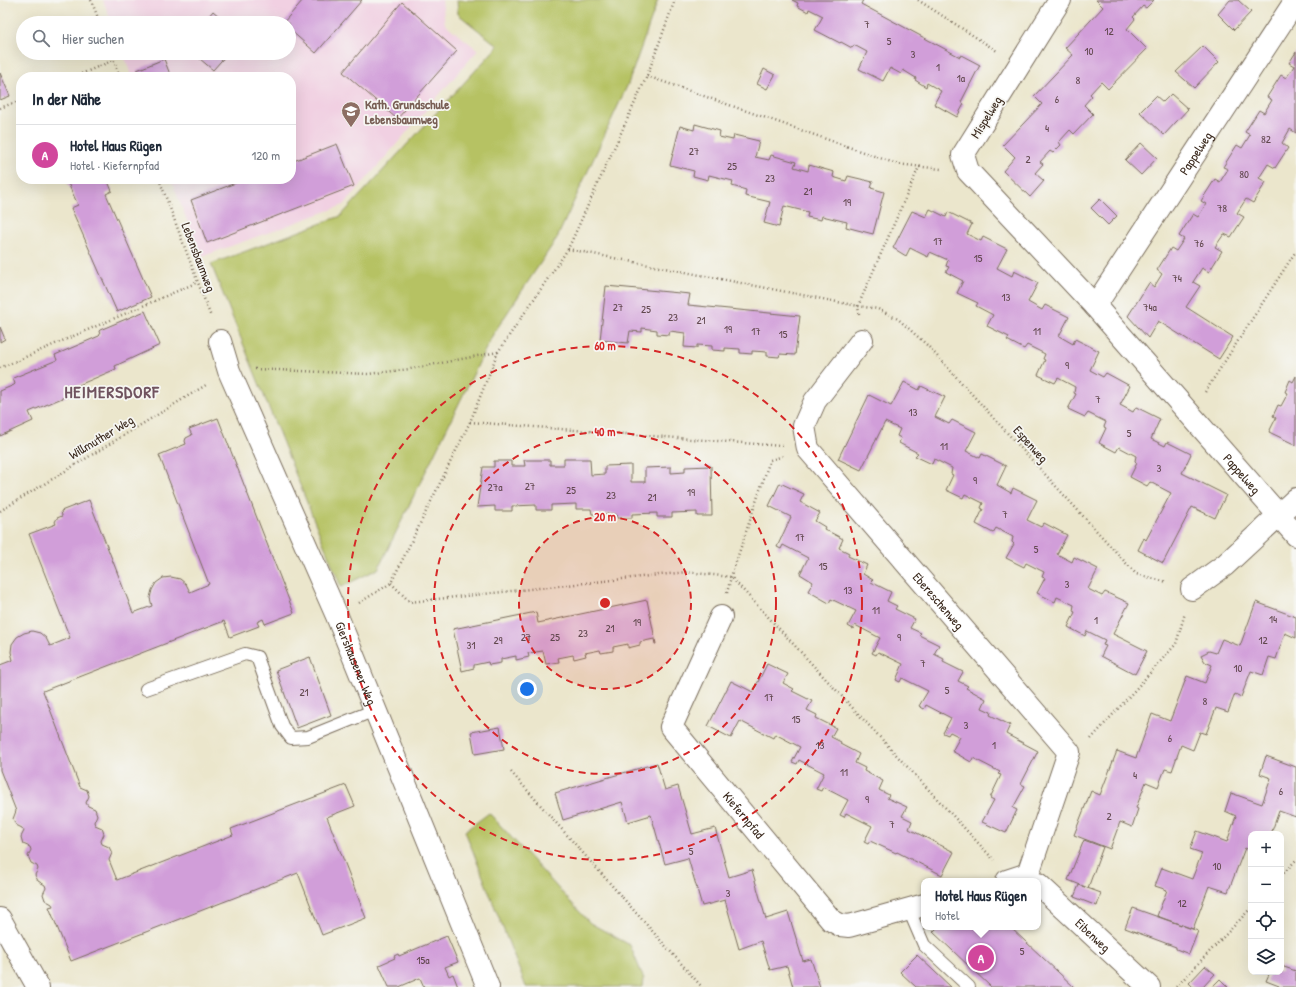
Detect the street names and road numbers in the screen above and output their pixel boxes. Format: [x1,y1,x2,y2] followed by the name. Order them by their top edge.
[966,92,1006,142] street label: Mispelweg
[1175,128,1216,178] street label: Pappelweg
[178,220,221,294] street label: Lebensbaumweg
[65,410,137,463] street label: Willmuther Weg
[1009,422,1053,467] street label: Espenweg
[1219,450,1265,498] street label: Pappelweg
[909,568,969,633] street label: Ebereschenweg
[331,619,381,708] street label: Giershausener Weg
[719,788,769,842] street label: Kiefernpfad
[1071,914,1115,956] street label: Eibenweg

